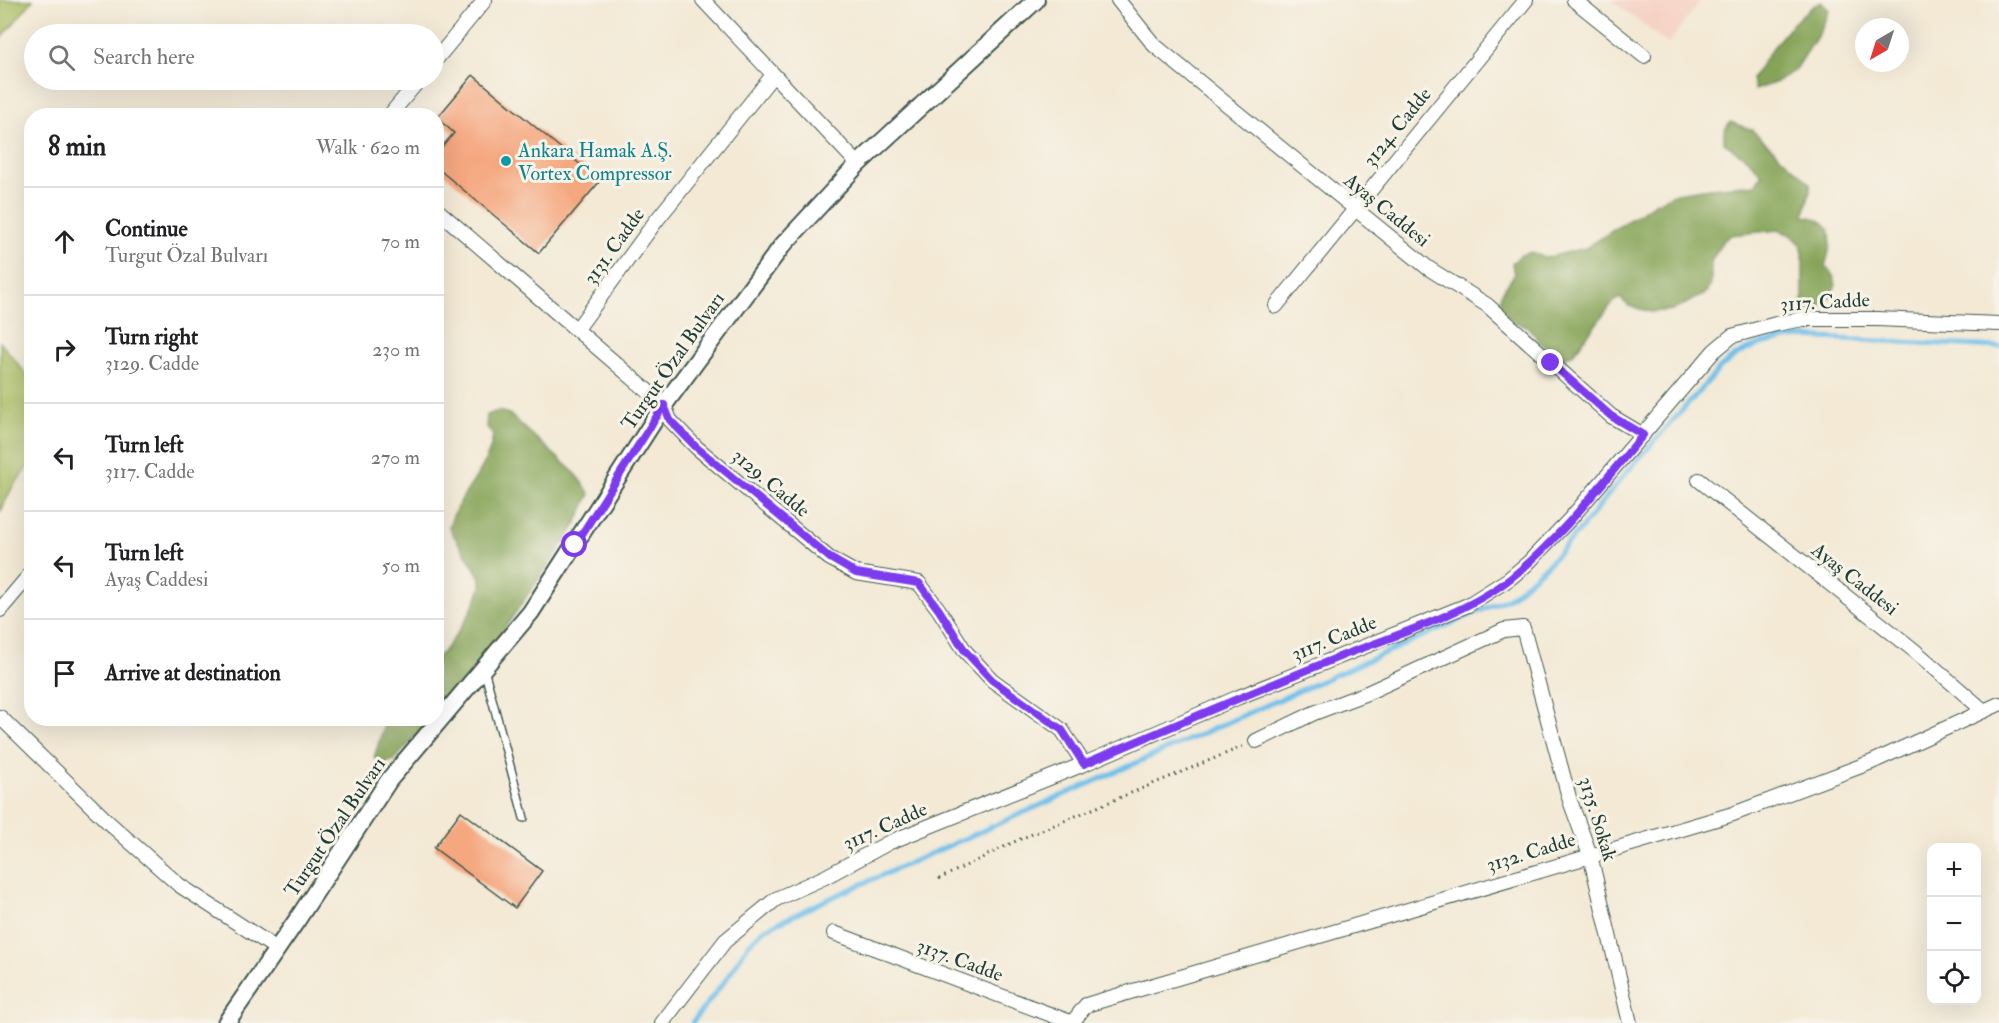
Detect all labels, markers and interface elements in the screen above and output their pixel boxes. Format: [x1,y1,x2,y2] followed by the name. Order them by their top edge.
[1855,18,1909,72] north arrow
[24,24,444,90] search box
[45,41,78,74] icon: search
[93,43,195,71] text: Search here
[1357,82,1437,172] street label: 3124. Cadde
[48,131,106,163] text: 8 min
[316,135,420,160] text: Walk · 620 m
[517,138,672,187] place label: Ankara Hamak A.Ş. Vortex Compressor
[499,154,513,168] marker: Ankara Hamak A.Ş. Vortex Compressor
[1338,167,1435,252] street label: Ayaş Caddesi
[578,203,650,289] street label: 3131. Cadde
[105,215,188,243] text: Continue
[48,225,81,258] icon: ahead
[381,229,420,254] text: 70 m
[105,243,268,268] text: Turgut Özal Bulvarı
[616,287,730,435] street label: Turgut Özal Bulvarı
[1780,287,1870,317] street label: 3117. Cadde
[105,323,198,351] text: Turn right
[48,333,81,366] icon: right
[372,337,420,362] text: 230 m
[1537,349,1563,375] route end
[105,351,199,376] text: 3129. Cadde
[105,431,184,459] text: Turn left
[48,441,81,474] icon: left
[727,443,815,523] street label: 3129. Cadde
[371,445,420,470] text: 270 m
[105,459,195,484] text: 3117. Cadde
[561,531,587,557] route start
[1806,537,1903,621] street label: Ayaş Caddesi
[105,539,184,567] text: Turn left
[48,549,81,582] icon: left
[381,553,420,578] text: 50 m
[105,567,208,592] text: Ayaş Caddesi
[1288,610,1380,666] street label: 3117. Cadde
[48,657,81,690] icon: arrive
[105,659,281,687] text: Arrive at destination
[279,752,391,902] street label: Turgut Özal Bulvarı
[1573,774,1623,865] street label: 3135. Sokak
[839,796,931,856] street label: 3117. Cadde
[1484,827,1578,877] street label: 3132. Cadde
[1927,843,1981,1005] map controls
[1927,843,1981,897] button: +
[1927,897,1981,951] button: −
[913,933,1007,987] street label: 3137. Cadde
[1927,951,1981,1005] button: locate

